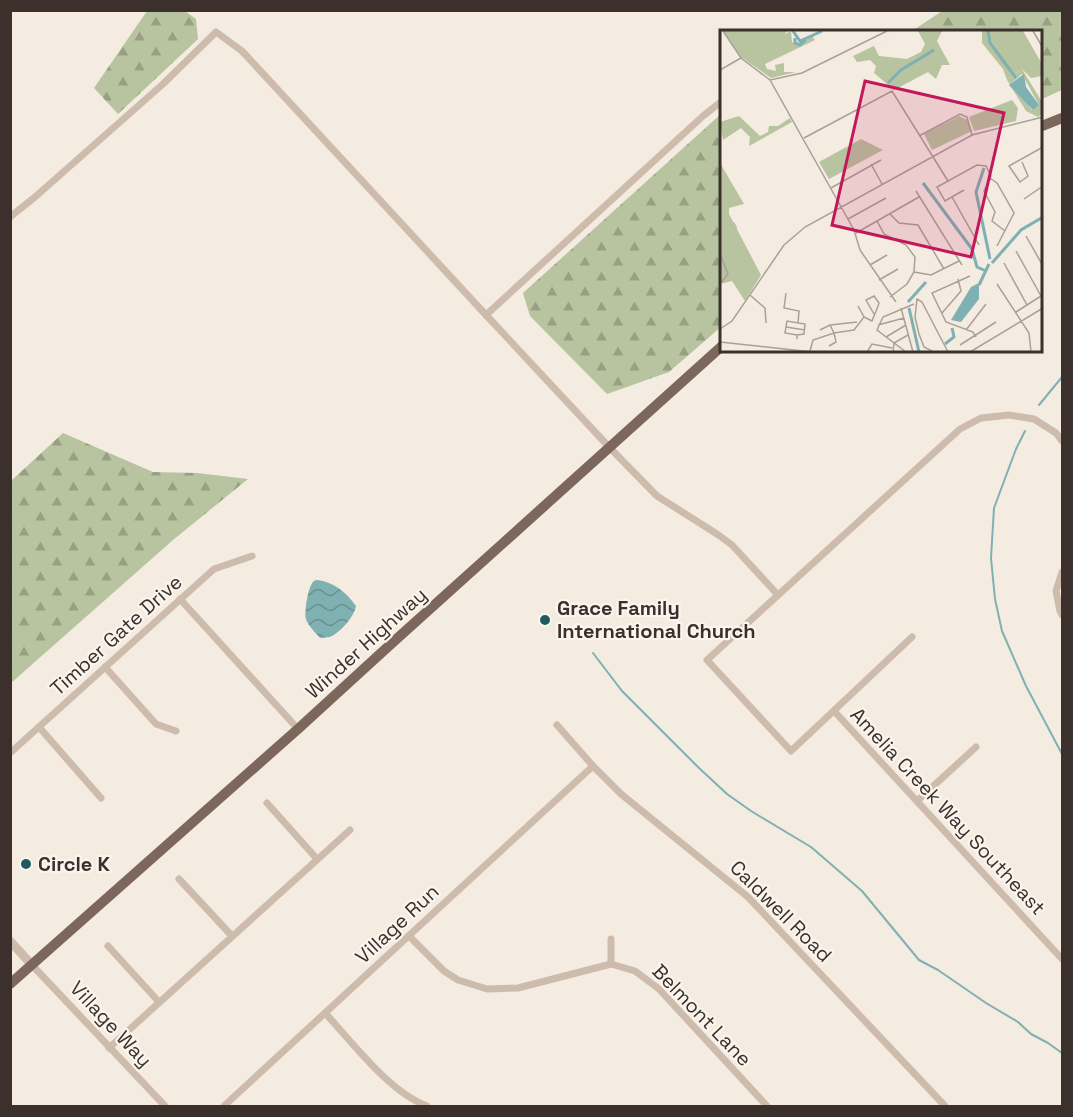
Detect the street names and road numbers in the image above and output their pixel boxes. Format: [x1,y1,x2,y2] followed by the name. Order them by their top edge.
[45,569,187,701] street label: Timber Gate Drive
[300,582,432,704] street label: Winder Highway
[845,702,1051,920] street label: Amelia Creek Way Southeast
[724,854,838,968] street label: Caldwell Road
[350,879,444,969] street label: Village Run
[647,958,757,1072] street label: Belmont Lane
[64,975,158,1073] street label: Village Way

